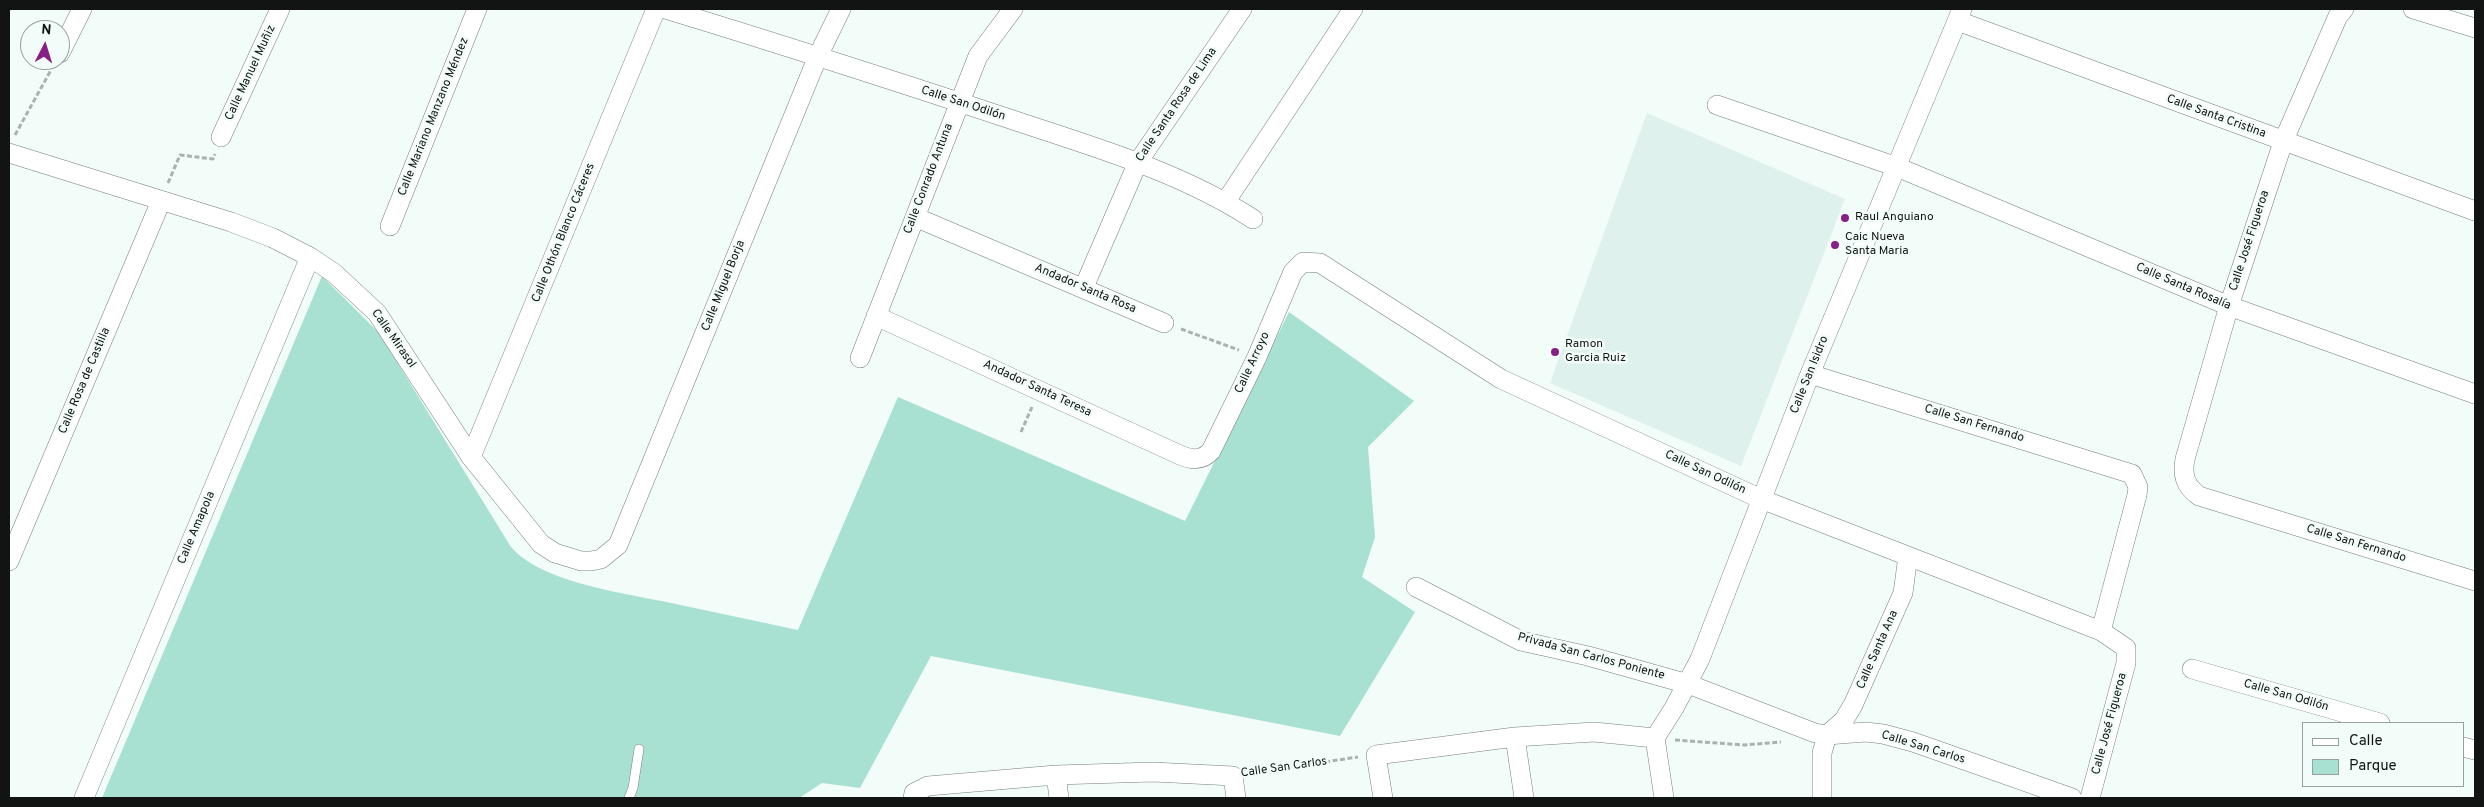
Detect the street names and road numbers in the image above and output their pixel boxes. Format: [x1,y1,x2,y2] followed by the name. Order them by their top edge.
[223,23,279,123] street label: Calle Manuel Muñiz
[396,36,472,198] street label: Calle Mariano Manzano Méndez
[1133,45,1221,165] street label: Calle Santa Rosa de Lima
[919,84,1007,124] street label: Calle San Odilón
[2164,92,2268,142] street label: Calle Santa Cristina
[901,122,957,236] street label: Calle Conrado Antuna
[529,161,599,305] street label: Calle Othón Blanco Cáceres
[2227,189,2273,293] street label: Calle José Figueroa
[699,238,749,334] street label: Calle Miguel Borja
[2133,260,2233,314] street label: Calle Santa Rosalía
[1032,261,1138,317] street label: Andador Santa Rosa
[367,307,419,371] street label: Calle Mirasol
[56,326,114,436] street label: Calle Rosa de Castilla
[1232,330,1274,396] street label: Calle Arroyo
[1788,334,1832,416] street label: Calle San Isidro
[980,358,1094,420] street label: Andador Santa Teresa
[1922,402,2026,446] street label: Calle San Fernando
[1662,448,1748,498] street label: Calle San Odilón
[175,489,219,567] street label: Calle Amapola
[2304,522,2408,566] street label: Calle San Fernando
[1854,608,1902,692] street label: Calle Santa Ana
[1516,630,1666,684] street label: Privada San Carlos Poniente
[2089,671,2131,777] street label: Calle José Figueroa
[2242,677,2330,715] street label: Calle San Odilón
[1879,728,1967,768] street label: Calle San Carlos
[1240,755,1328,781] street label: Calle San Carlos

